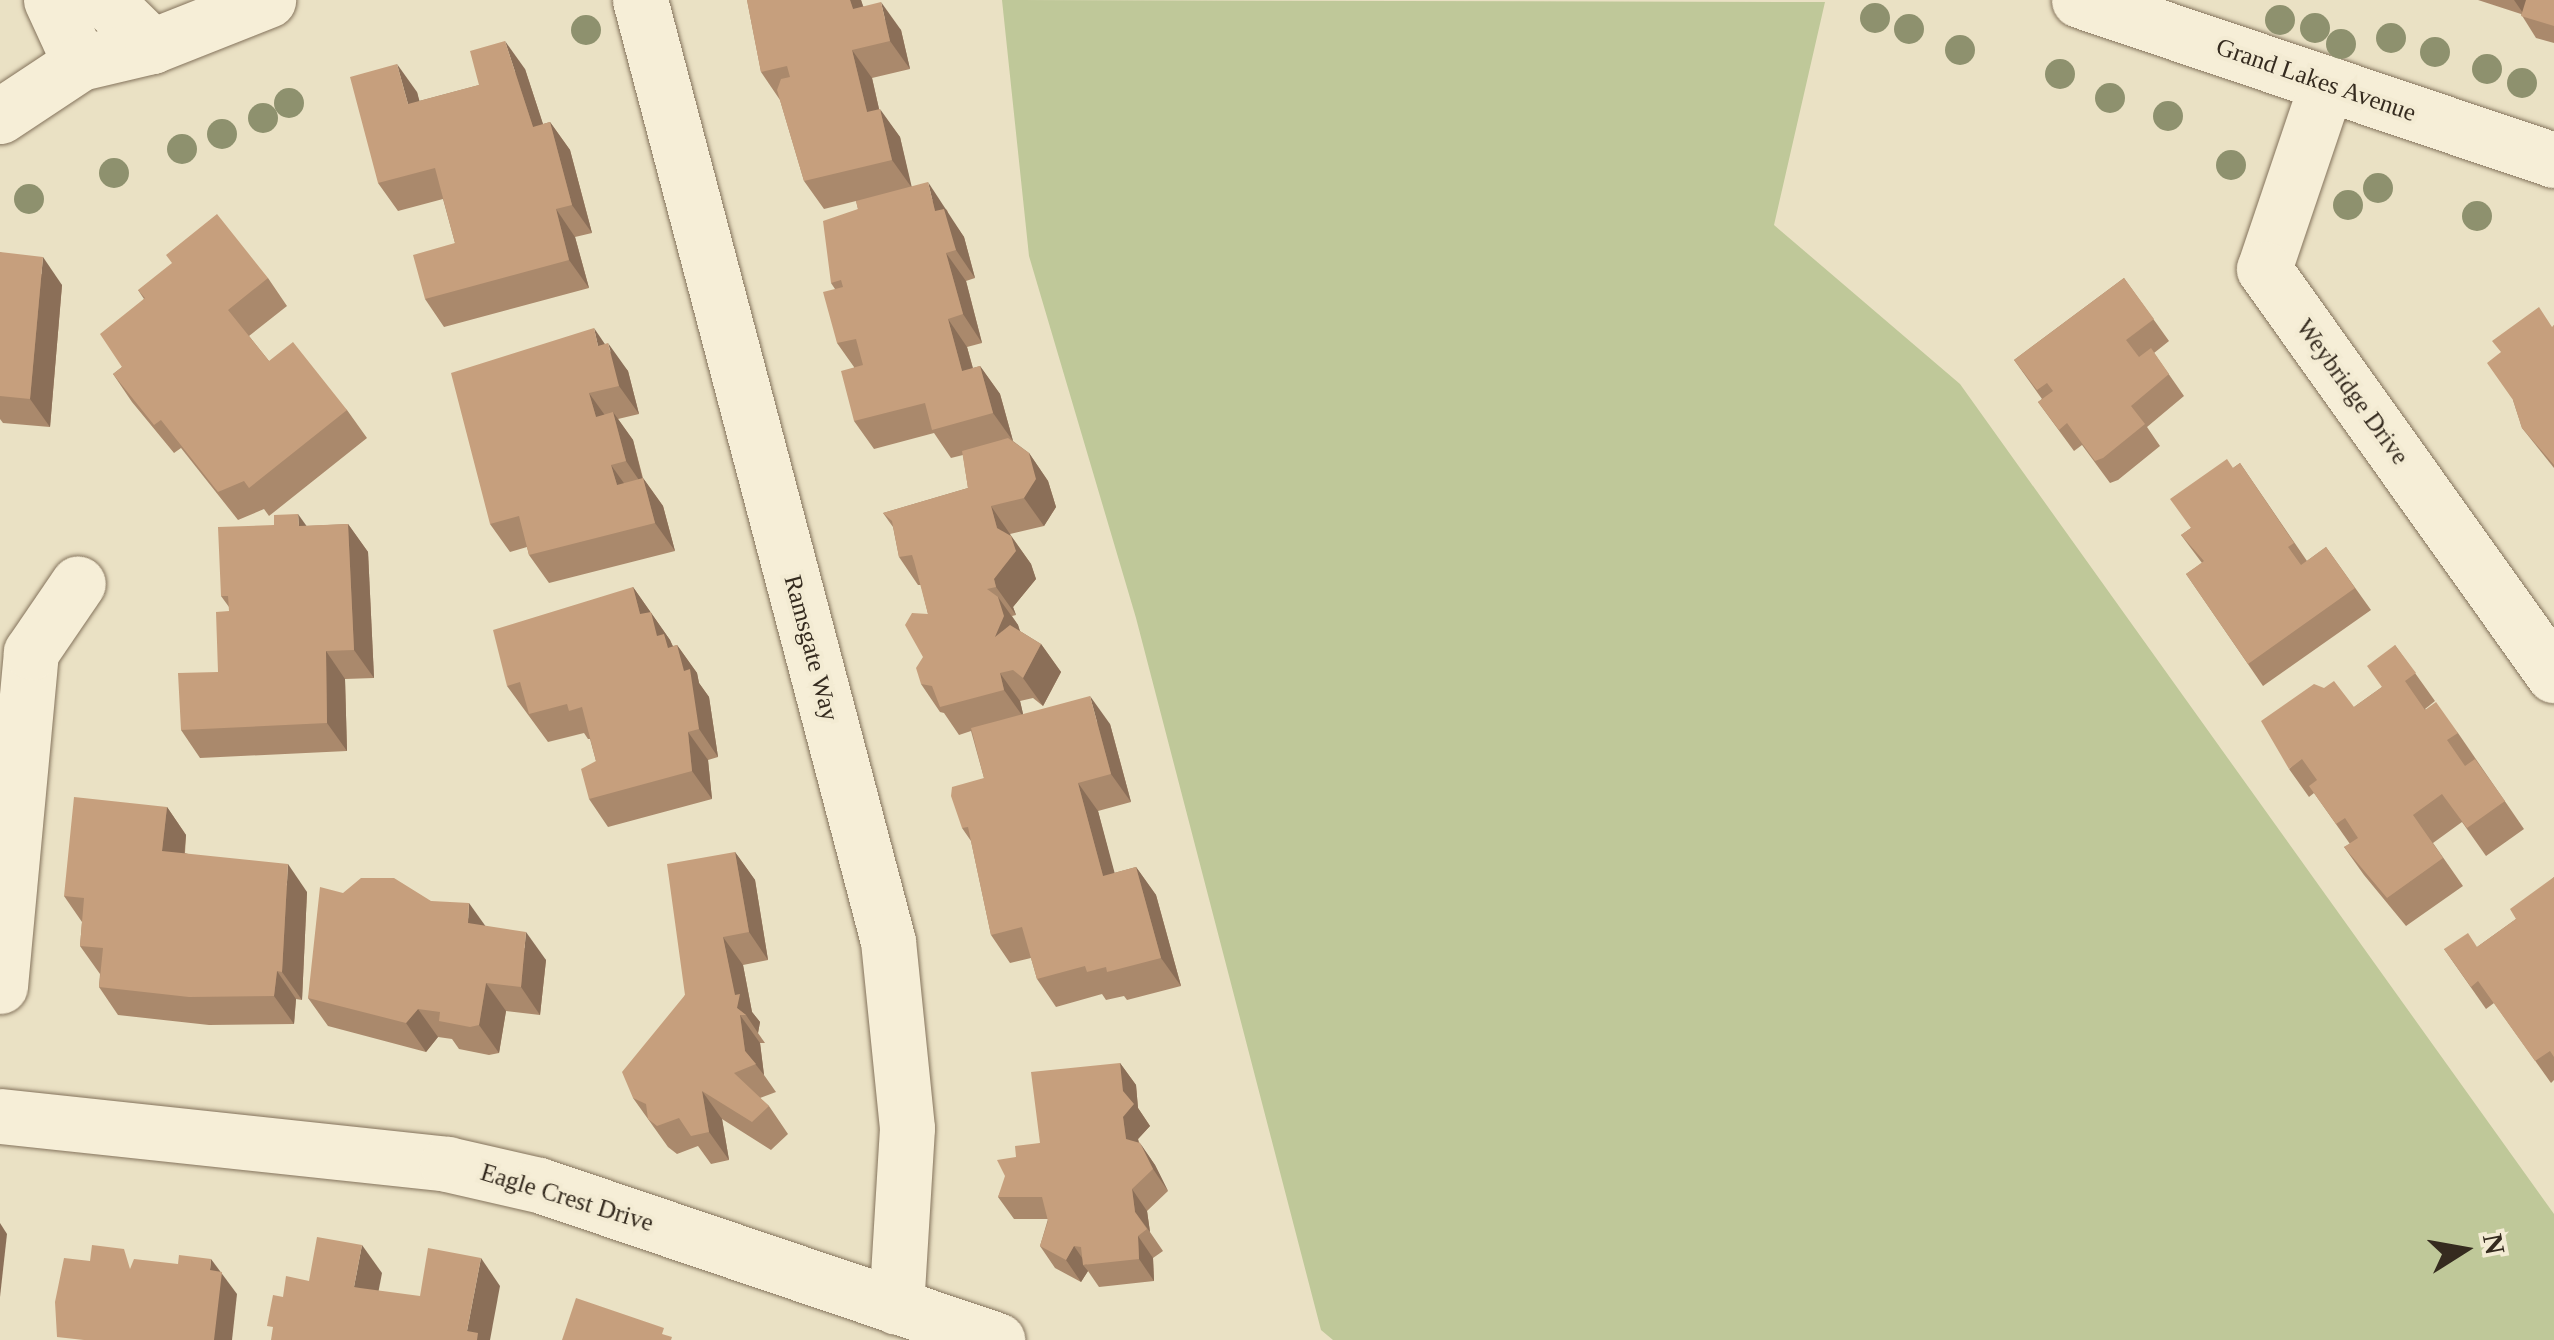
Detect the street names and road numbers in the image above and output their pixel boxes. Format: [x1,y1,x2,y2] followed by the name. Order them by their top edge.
[2212,32,2420,128] street label: Grand Lakes Avenue
[2289,314,2415,470] street label: Weybridge Drive
[777,572,845,724] street label: Ramsgate Way
[477,1157,657,1239] street label: Eagle Crest Drive

